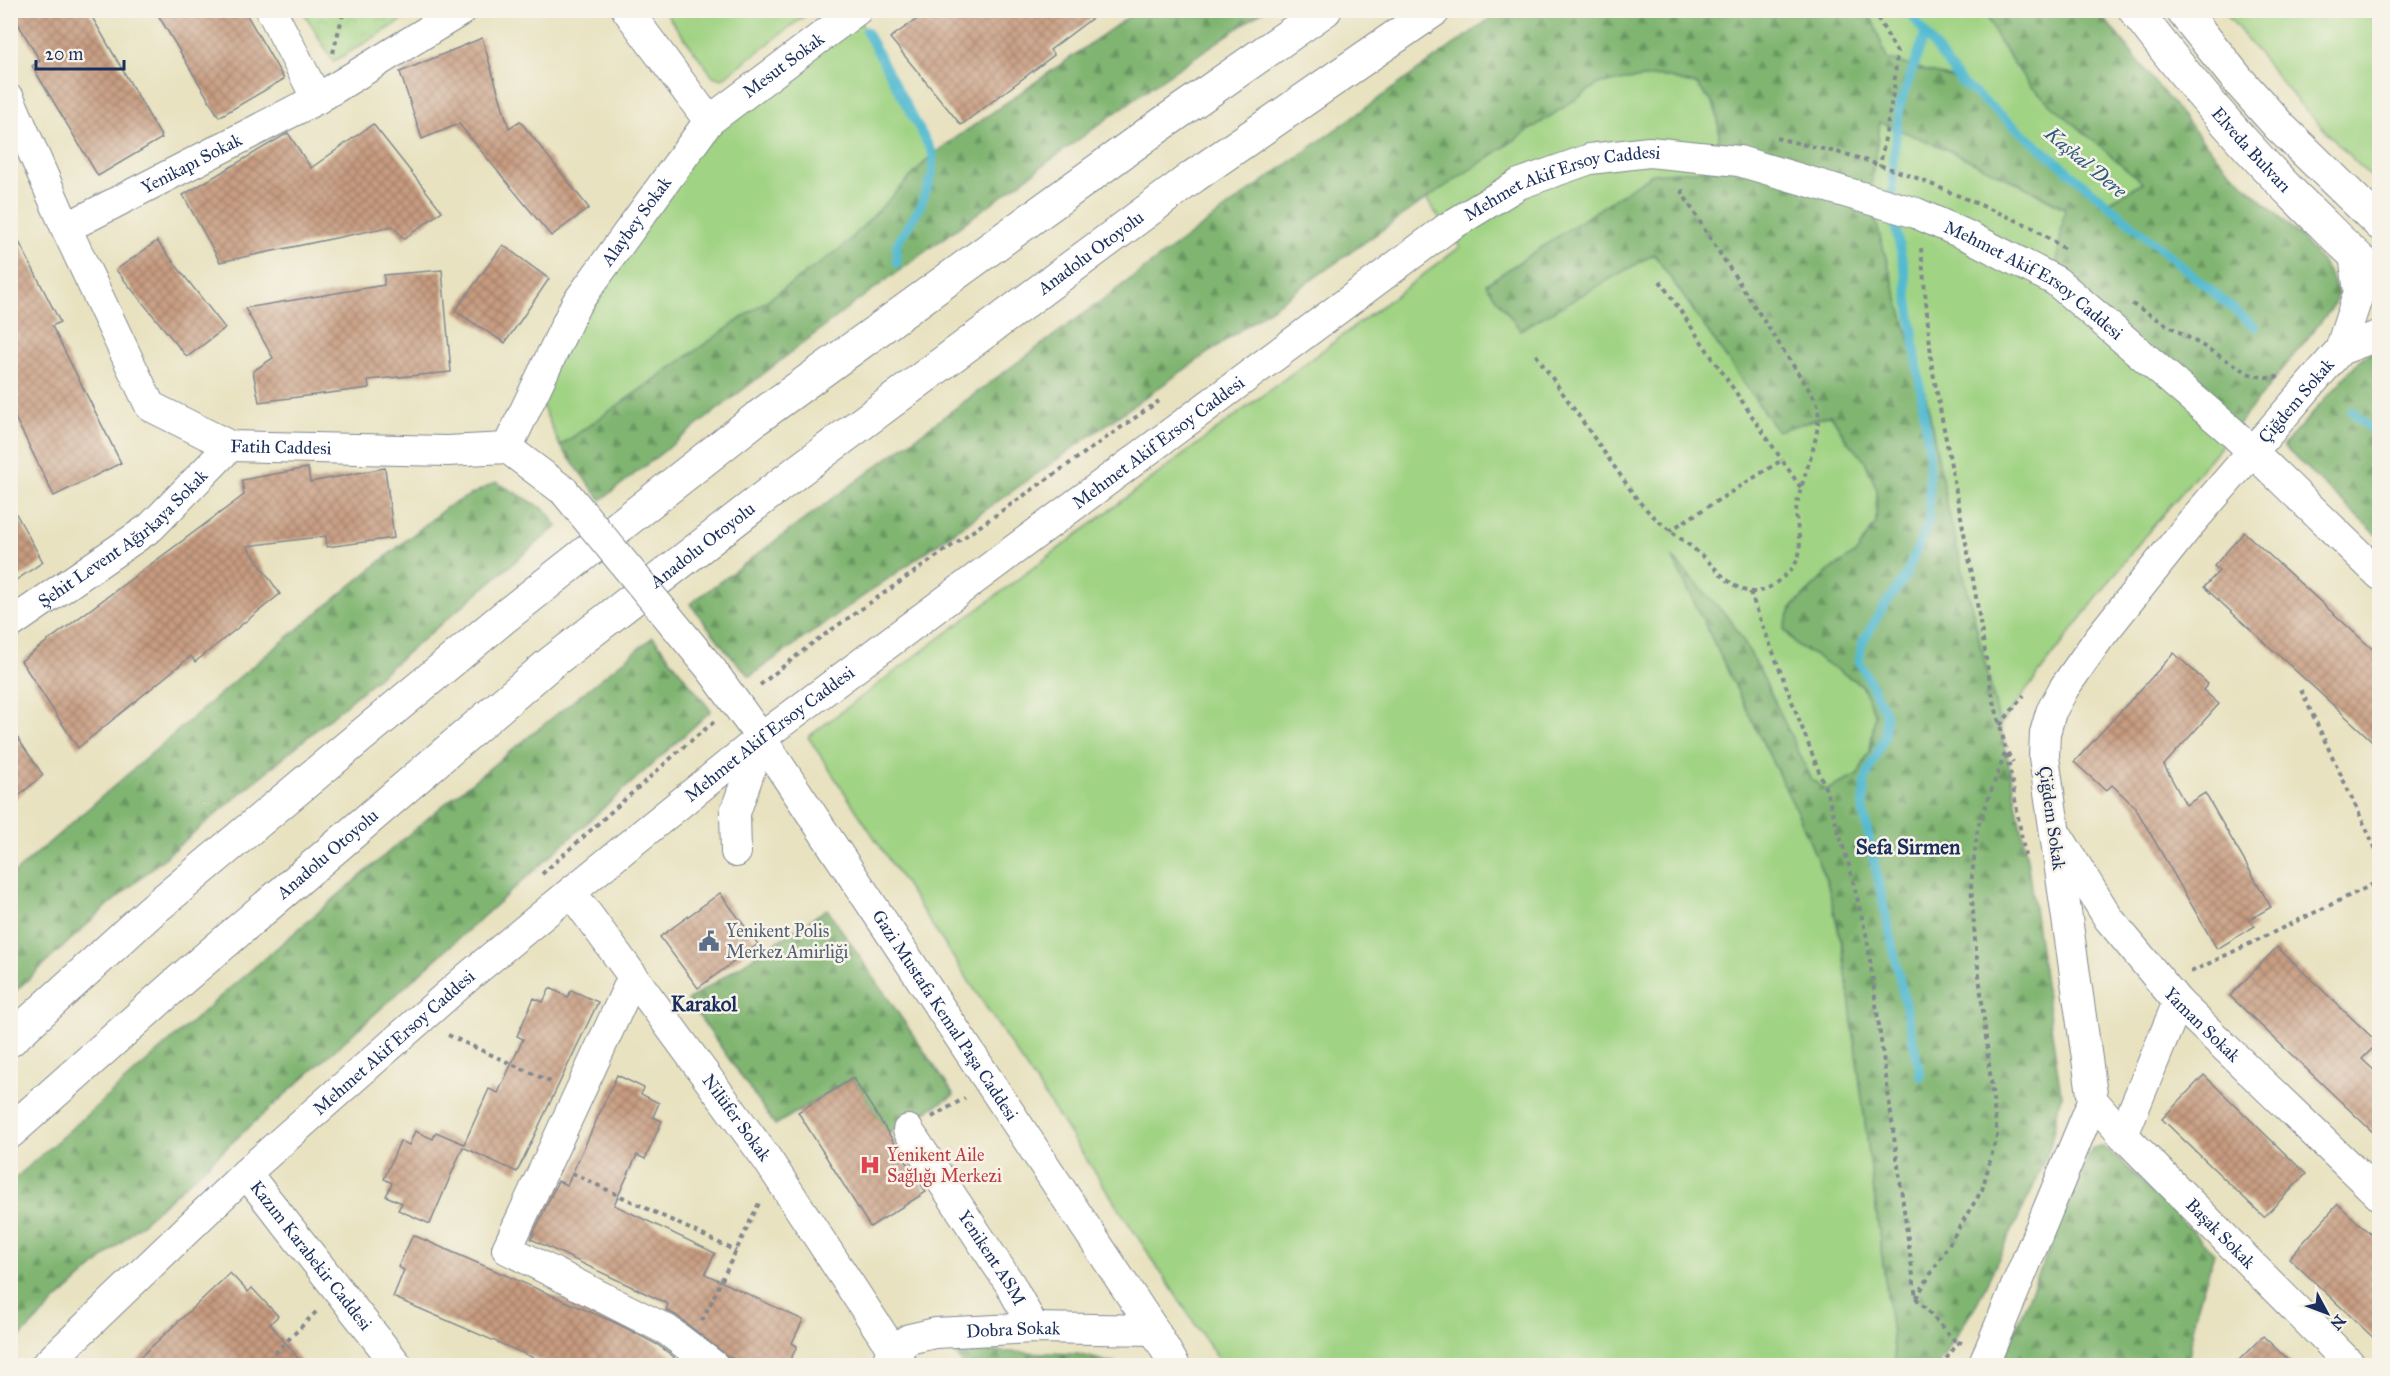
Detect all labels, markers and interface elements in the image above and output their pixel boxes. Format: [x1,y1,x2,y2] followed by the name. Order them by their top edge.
[738,27,829,103] street label: Mesut Sokak
[36,33,124,71] scale bar
[45,43,83,65] text: 20 m
[2207,103,2296,197] street label: Elveda Bulvarı
[2040,120,2132,203] water label: Kaşkal Dere
[137,128,246,198] street label: Yenikapı Sokak
[1460,141,1662,226] street label: Mehmet Akif Ersoy Caddesi
[596,172,676,271] street label: Alaybey Sokak
[1033,206,1149,300] street label: Anadolu Otoyolu
[1941,216,2128,345] street label: Mehmet Akif Ersoy Caddesi
[2254,353,2339,448] street label: Çiğdem Sokak
[1068,371,1249,514] street label: Mehmet Akif Ersoy Caddesi
[230,435,332,459] street label: Fatih Caddesi
[34,464,213,612] street label: Şehit Levent Ağırkaya Sokak
[645,497,760,593] street label: Anadolu Otoyolu
[680,661,859,807] street label: Mehmet Akif Ersoy Caddesi
[2033,765,2070,872] street label: Çiğdem Sokak
[271,804,383,904] street label: Anadolu Otoyolu
[1856,834,1961,860] district label: Sefa Sirmen
[867,906,1023,1125] street label: Gazi Mustafa Kemal Paşa Caddesi
[726,920,848,964] place label: Yenikent Polis Merkez Amirliği
[697,929,721,953] public building icon: Yenikent Polis Merkez Amirliği
[308,965,479,1120] street label: Mehmet Akif Ersoy Caddesi
[2159,983,2245,1067] street label: Yaman Sokak
[671,991,739,1017] district label: Karakol
[698,1070,776,1166] street label: Nilüfer Sokak
[887,1144,1002,1188] place label: Yenikent Aile Sağlığı Merkezi
[858,1153,882,1177] hospital icon: Yenikent Aile Sağlığı Merkezi
[245,1176,377,1335] street label: Kazım Karabekir Caddesi
[2181,1194,2260,1274] street label: Başak Sokak
[953,1206,1031,1309] street label: Yenikent ASM
[2297,1283,2357,1343] north arrow
[2326,1311,2350,1334] text: N
[966,1317,1061,1342] street label: Dobra Sokak

